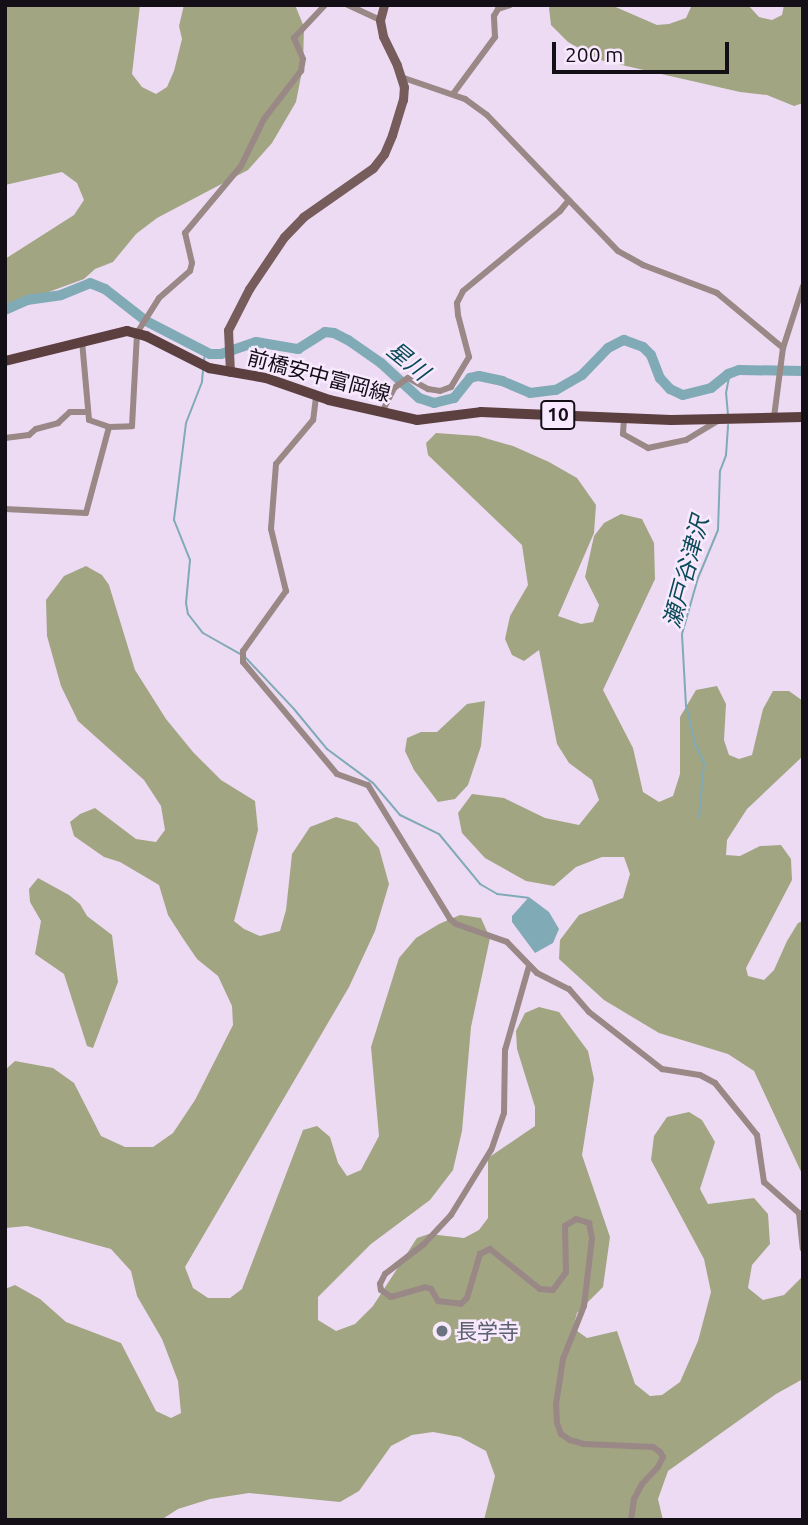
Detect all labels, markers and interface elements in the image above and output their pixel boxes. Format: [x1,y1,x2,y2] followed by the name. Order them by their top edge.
[556,28,733,72] scale bar
[565,42,623,66] text: 200 m
[381,336,435,386] water label: 星川
[245,344,393,406] street label: 前橋安中富岡線
[539,400,577,430] road number: 10
[658,513,714,631] water label: 瀬戸谷津沢
[456,1318,519,1344] place label: 長学寺
[434,1323,450,1339] marker: 長学寺

